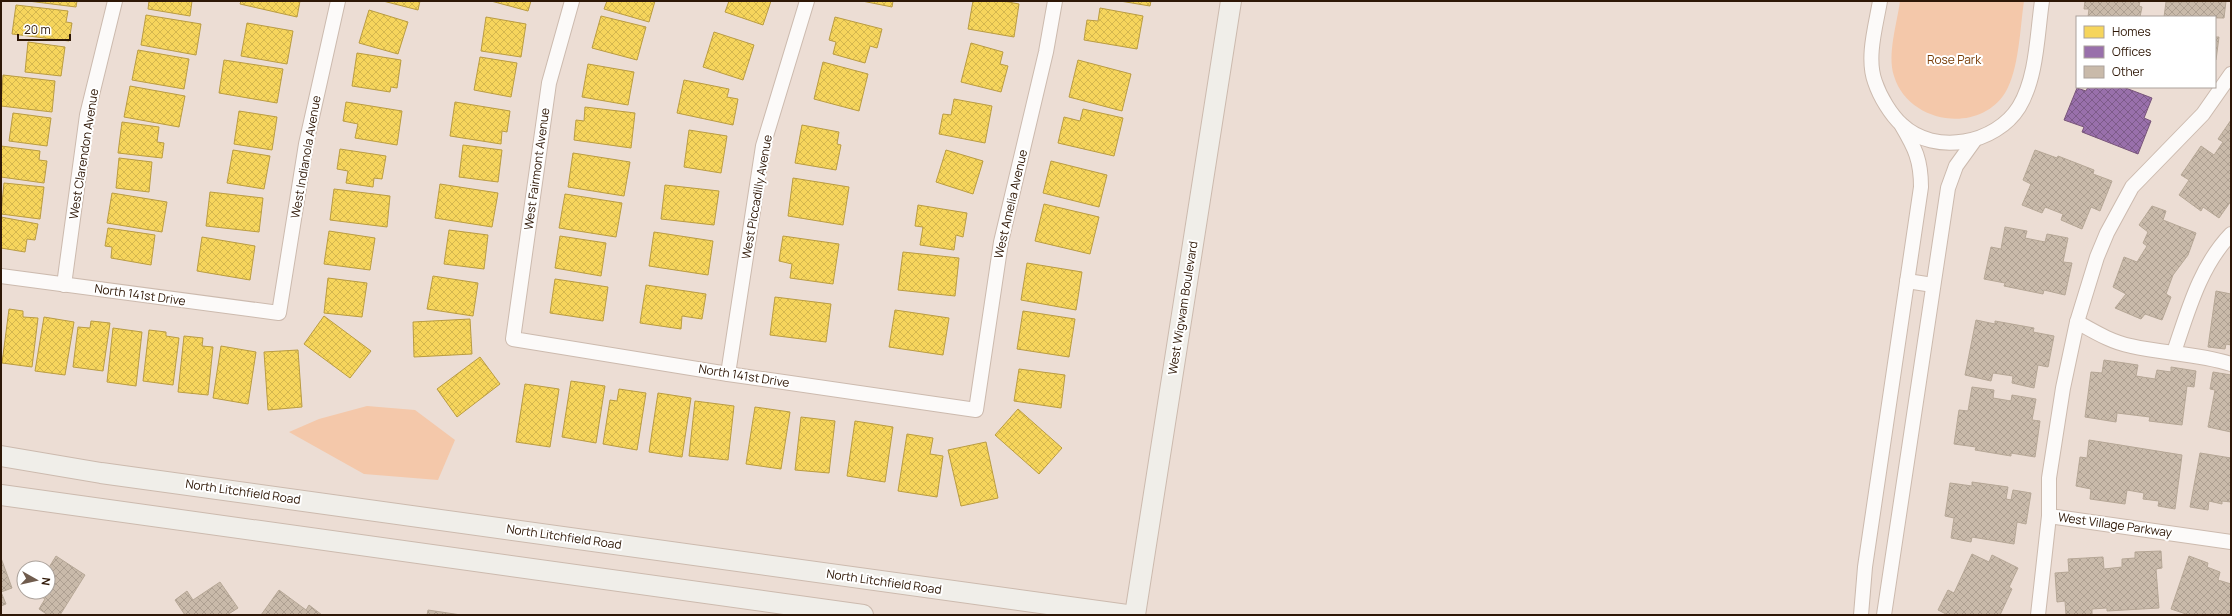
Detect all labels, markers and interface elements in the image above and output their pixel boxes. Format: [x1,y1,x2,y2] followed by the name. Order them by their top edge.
[18,16,70,42] scale bar
[2076,16,2216,88] legend
[24,21,51,38] text: 20 m
[2112,23,2151,40] text: Homes
[2112,43,2151,60] text: Offices
[1927,51,1982,68] park label: Rose Park
[2112,63,2145,80] text: Other
[65,87,102,220] street label: West Clarendon Avenue
[286,94,325,220] street label: West Indianola Avenue
[520,107,554,231] street label: West Fairmont Avenue
[737,133,776,261] street label: West Piccadilly Avenue
[990,148,1031,260] street label: West Amelia Avenue
[1164,240,1201,376] street label: West Wigwam Boulevard
[93,280,187,309] street label: North 141st Drive
[697,360,791,391] street label: North 141st Drive
[184,475,302,508] street label: North Litchfield Road
[2057,508,2174,541] street label: West Village Parkway
[505,520,623,553] street label: North Litchfield Road
[16,560,56,600] north arrow
[825,565,943,598] street label: North Litchfield Road
[38,577,54,587] text: N

